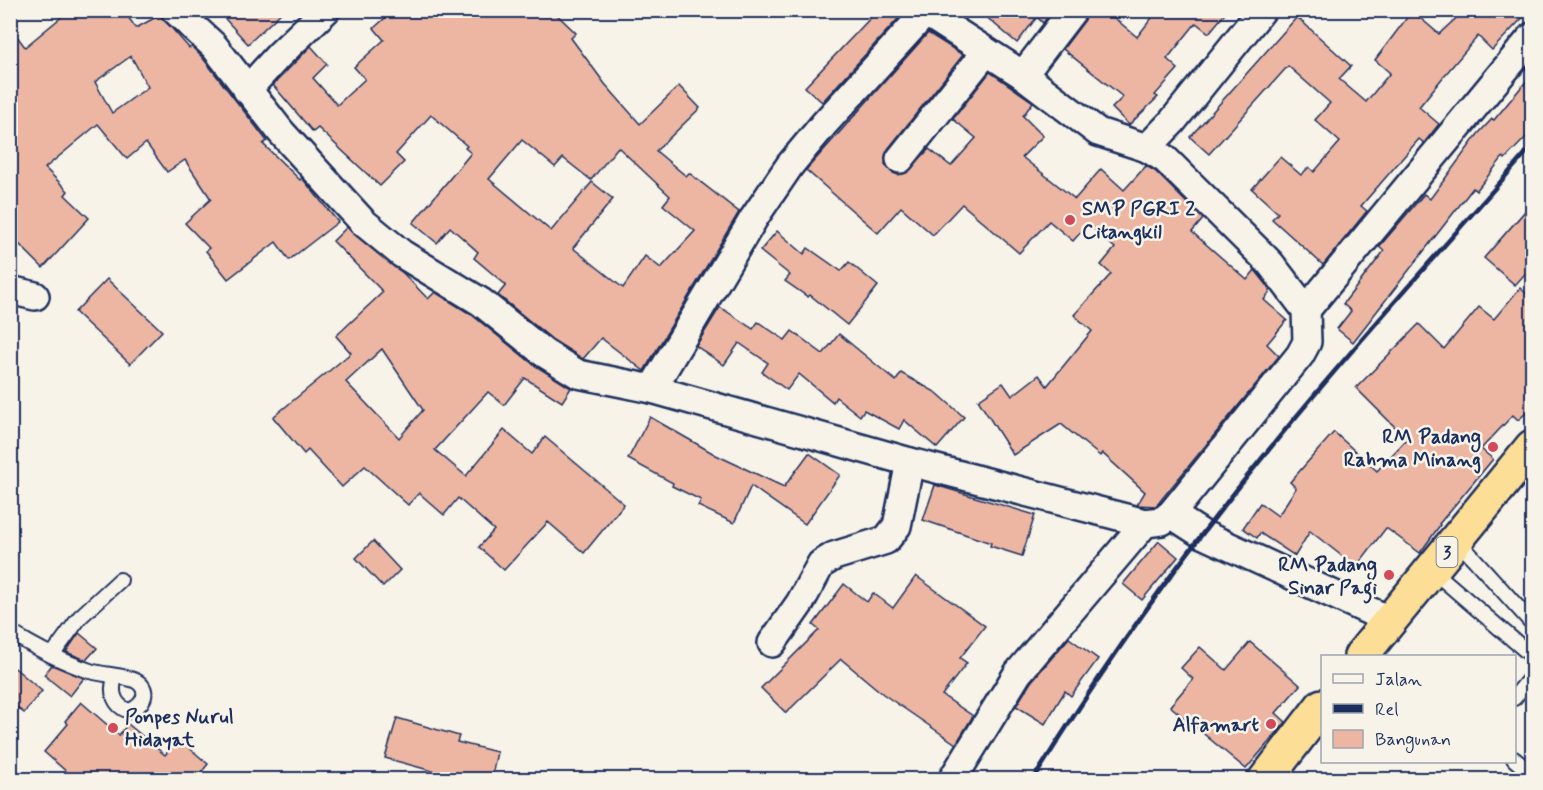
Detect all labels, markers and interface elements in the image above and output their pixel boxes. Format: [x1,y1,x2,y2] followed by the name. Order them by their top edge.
[1082,196,1195,246] place label: SMP PGRI 2 Citangkil
[1063,213,1077,227] marker: SMP PGRI 2 Citangkil
[1344,424,1481,474] place label: RM Padang Rahma Minang
[1486,440,1500,454] marker: RM Padang Rahma Minang
[1436,537,1458,567] road number: 3
[1278,552,1377,604] place label: RM Padang Sinar Pagi
[1382,568,1396,582] marker: RM Padang Sinar Pagi
[1321,655,1516,763] legend
[1375,668,1422,692] text: Jalan
[1375,698,1399,722] text: Rel
[125,704,234,754] place label: Ponpes Nurul Hidayat
[1173,712,1260,739] place label: Alfamart
[1264,717,1278,731] marker: Alfamart
[106,721,120,735] marker: Ponpes Nurul Hidayat
[1375,728,1451,753] text: Bangunan

